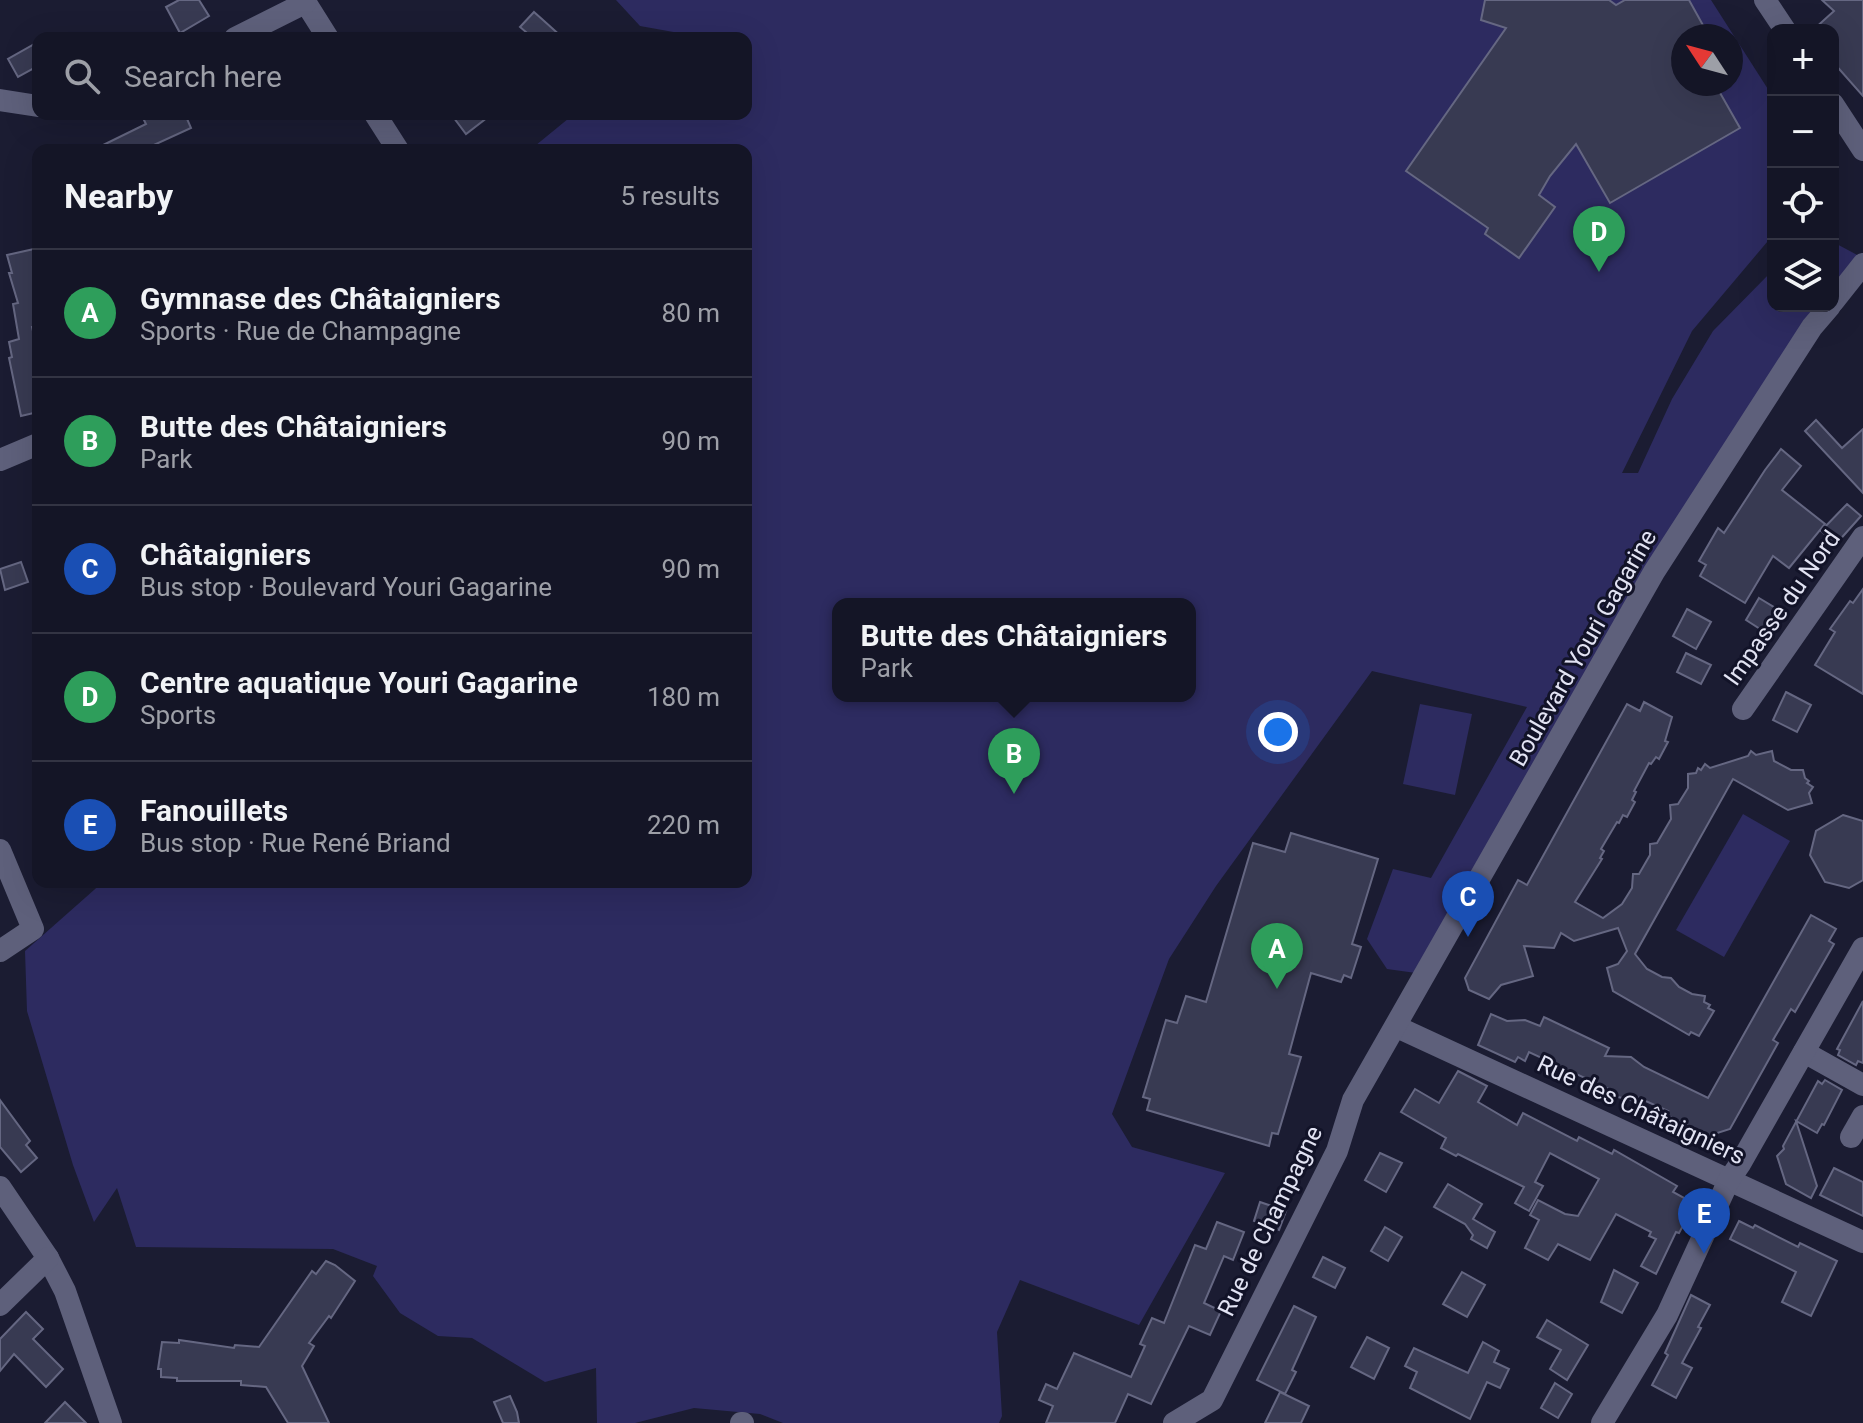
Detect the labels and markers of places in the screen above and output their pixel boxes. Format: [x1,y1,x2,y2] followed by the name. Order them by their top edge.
[1573,206,1625,272] pin: D
[988,728,1040,794] pin: B
[1442,871,1494,937] pin: C
[1251,923,1303,989] pin: A
[1678,1188,1730,1254] pin: E

